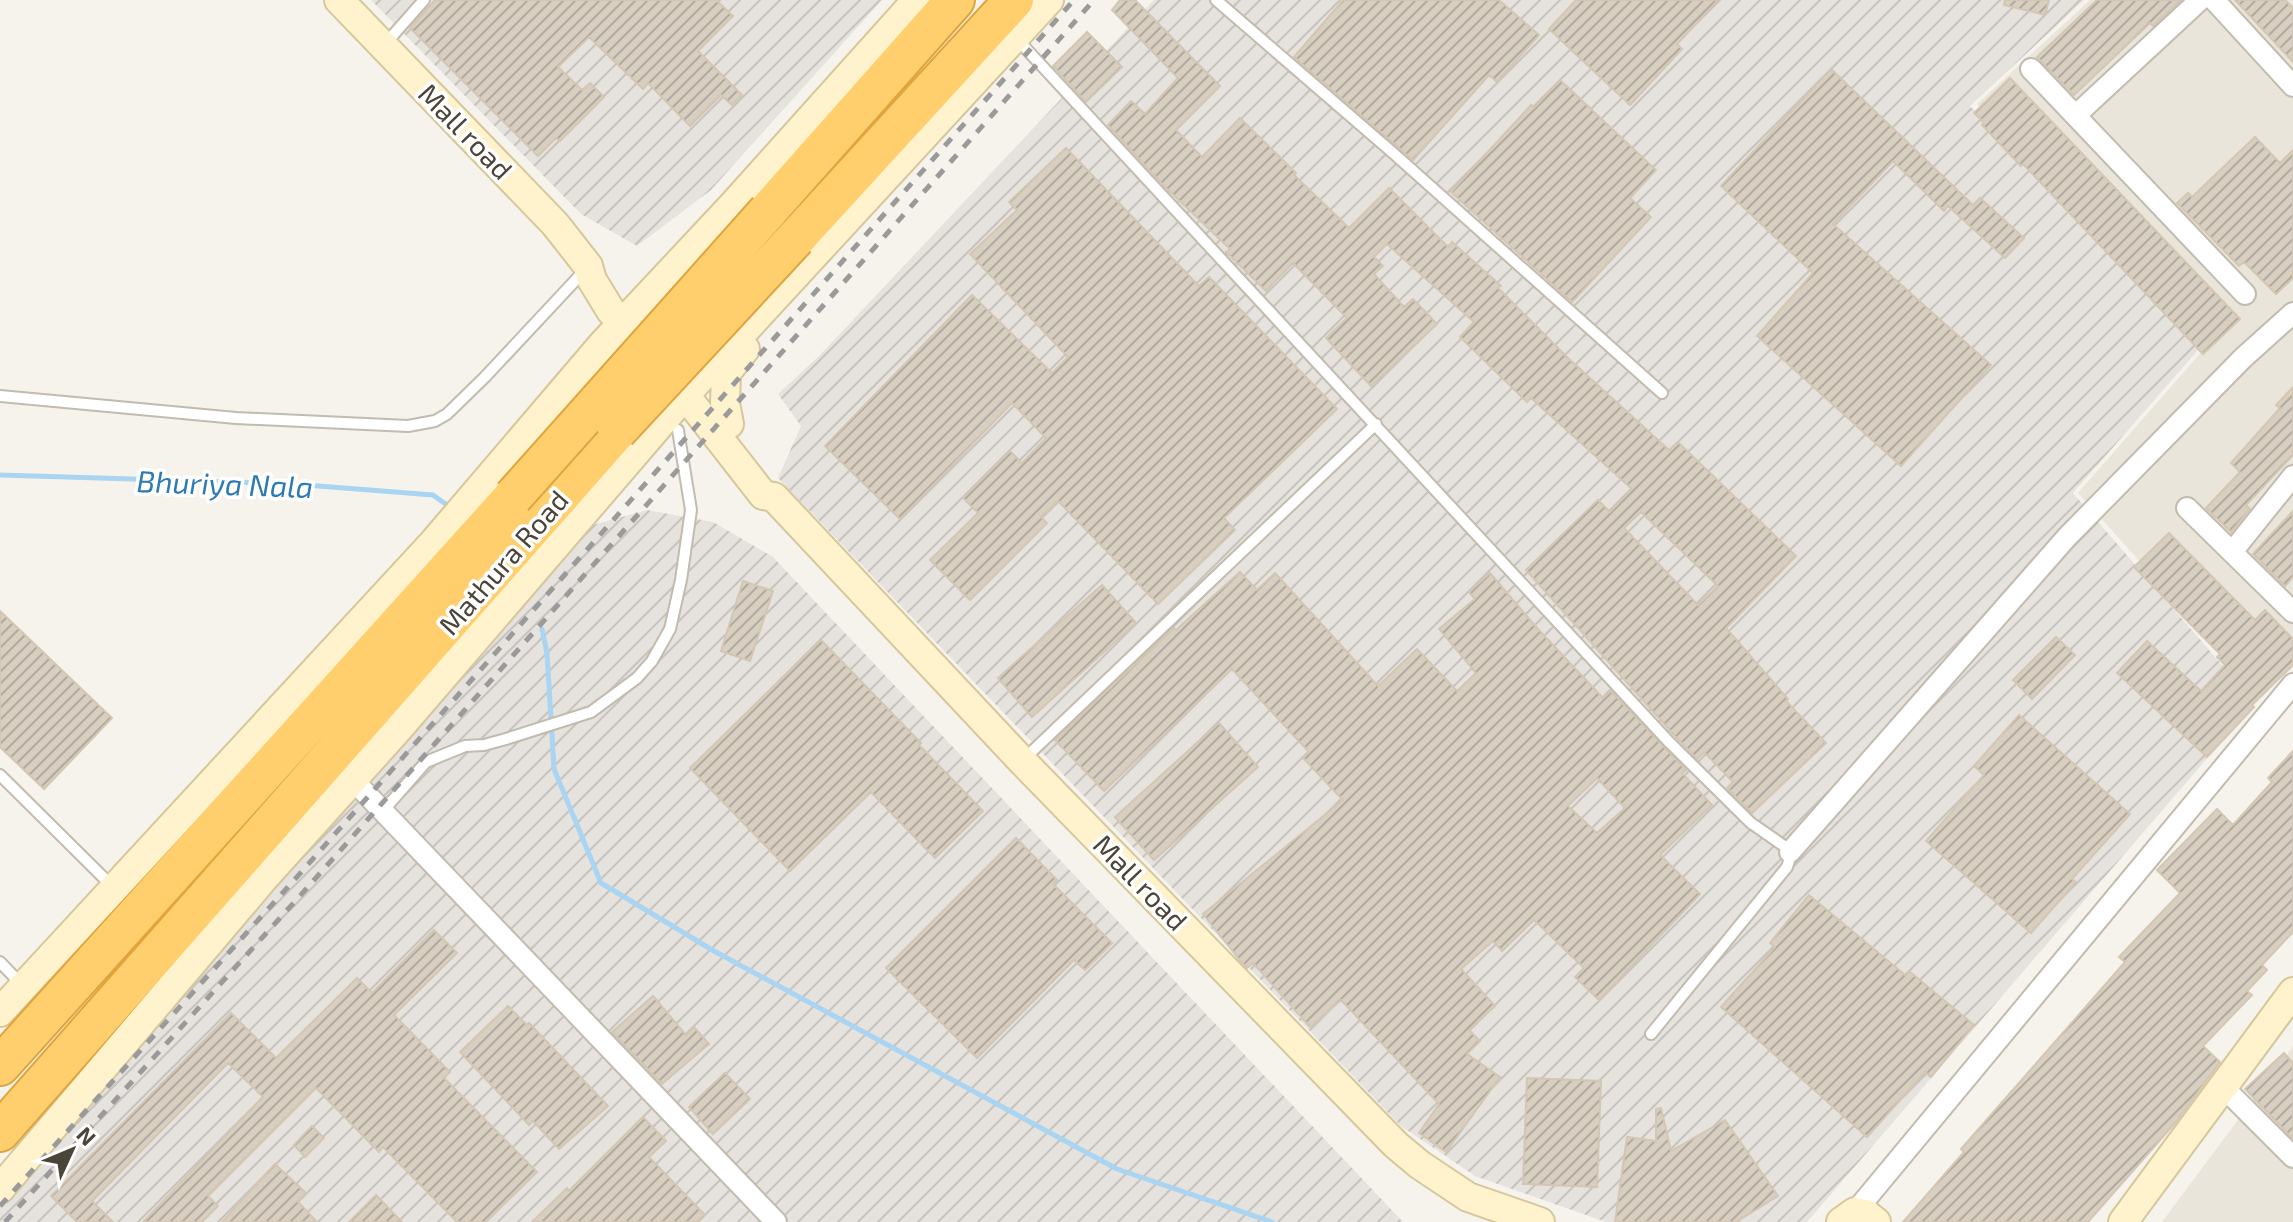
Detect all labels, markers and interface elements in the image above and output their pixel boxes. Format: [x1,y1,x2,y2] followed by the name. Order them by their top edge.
[412,76,520,186] street label: Mall road
[136,462,314,505] water label: Bhuriya Nala
[431,483,575,641] street label: Mathura Road
[1087,827,1195,937] street label: Mall road
[32,1110,112,1190] north arrow
[72,1121,102,1150] text: N

